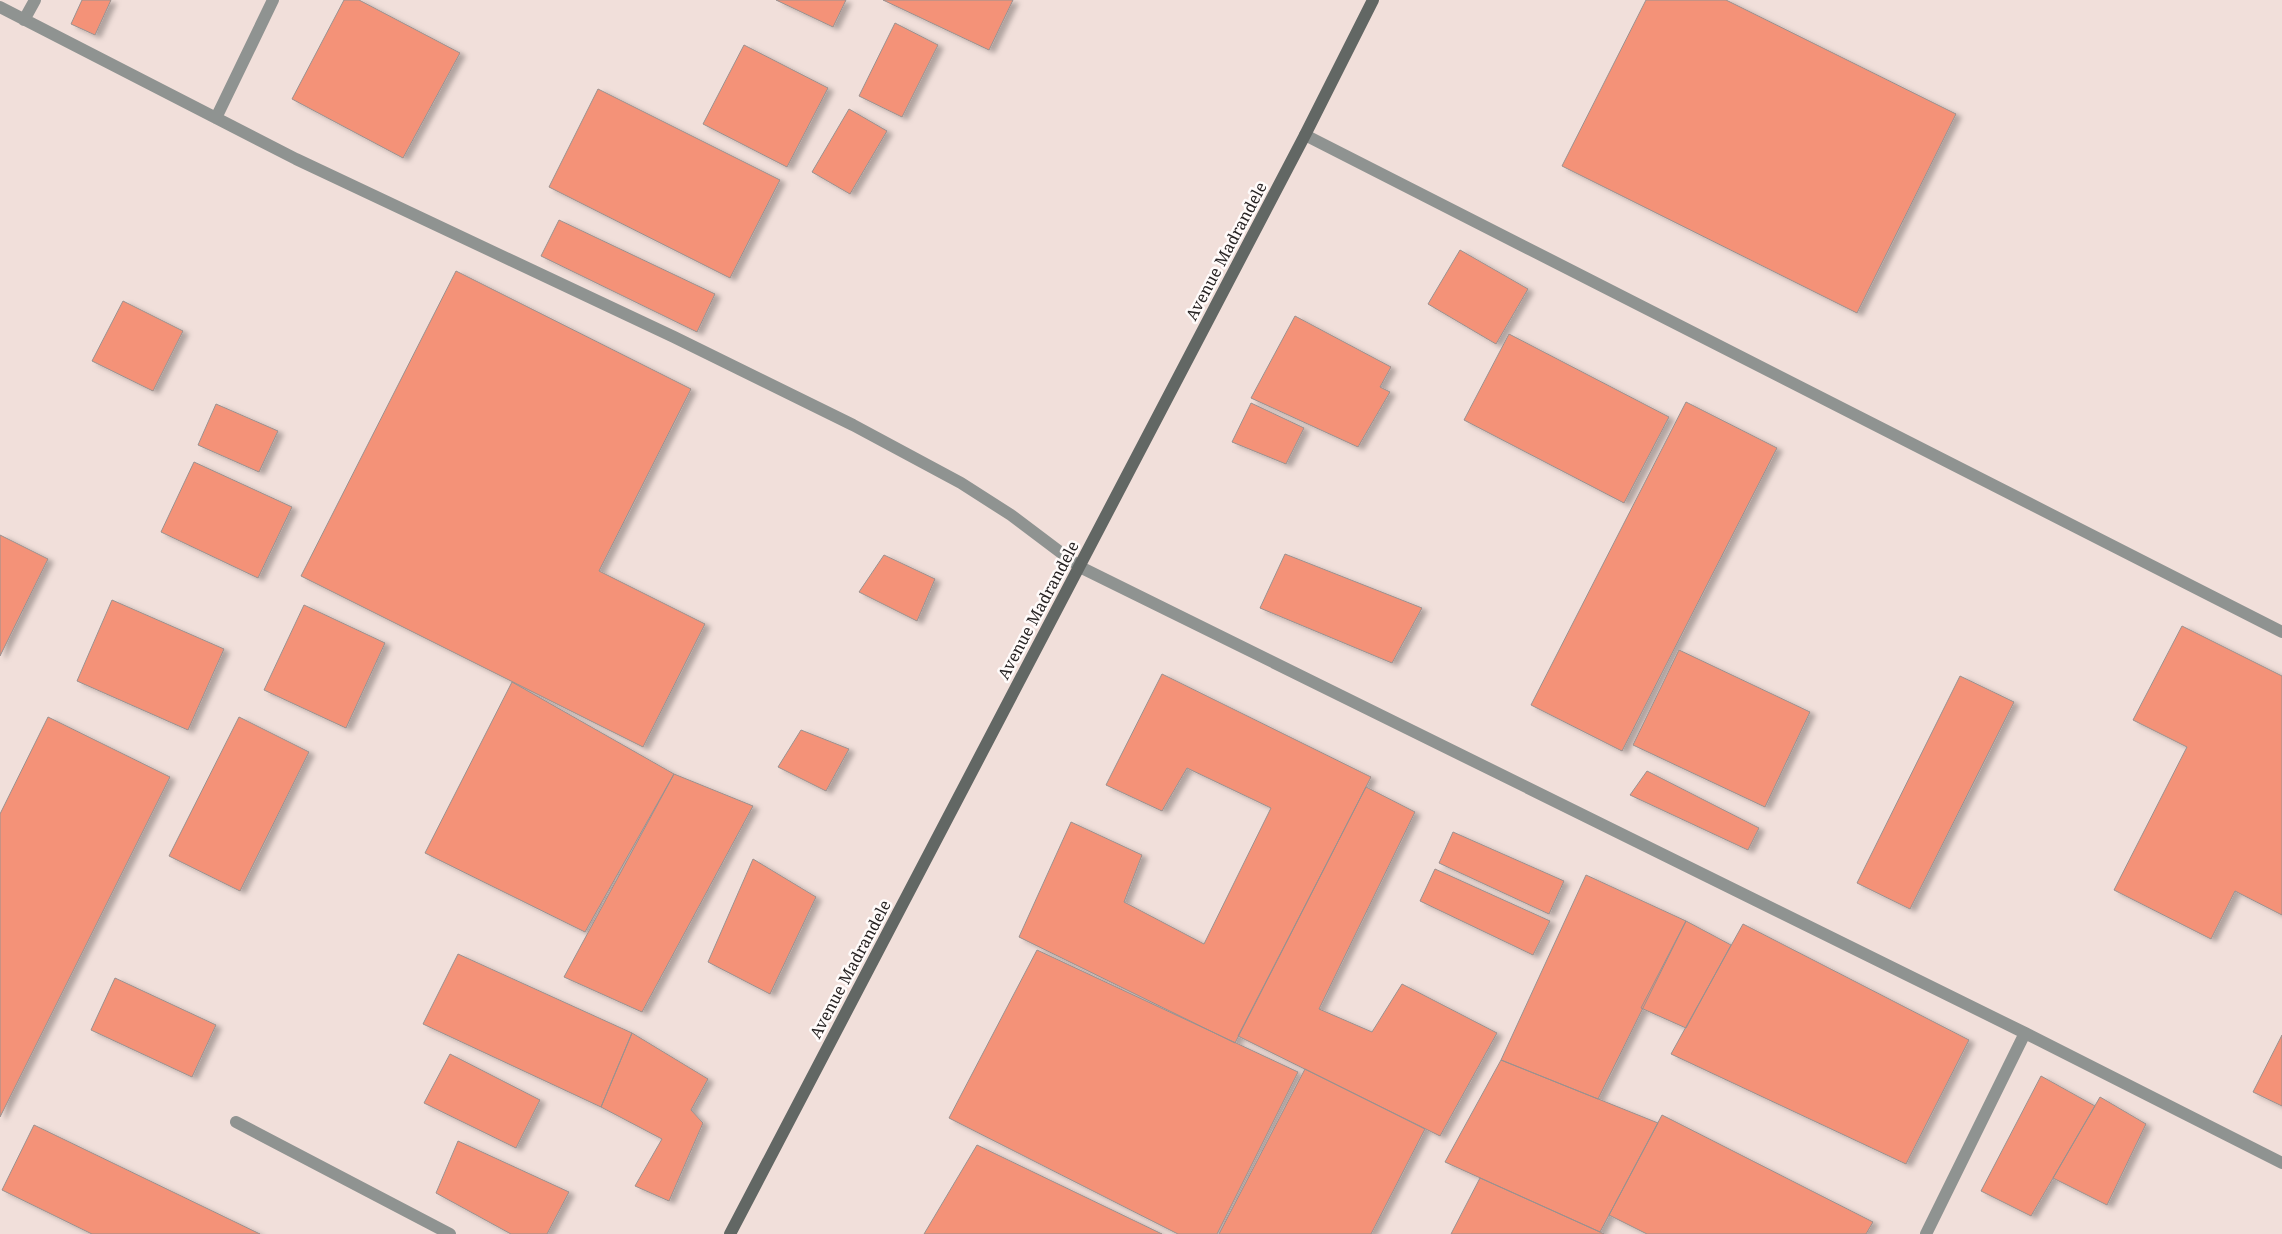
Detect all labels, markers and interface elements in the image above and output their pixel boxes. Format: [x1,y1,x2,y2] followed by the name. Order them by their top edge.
[1180,178,1272,324] street label: Avenue Madrandele
[992,537,1084,683] street label: Avenue Madrandele
[804,896,896,1042] street label: Avenue Madrandele

